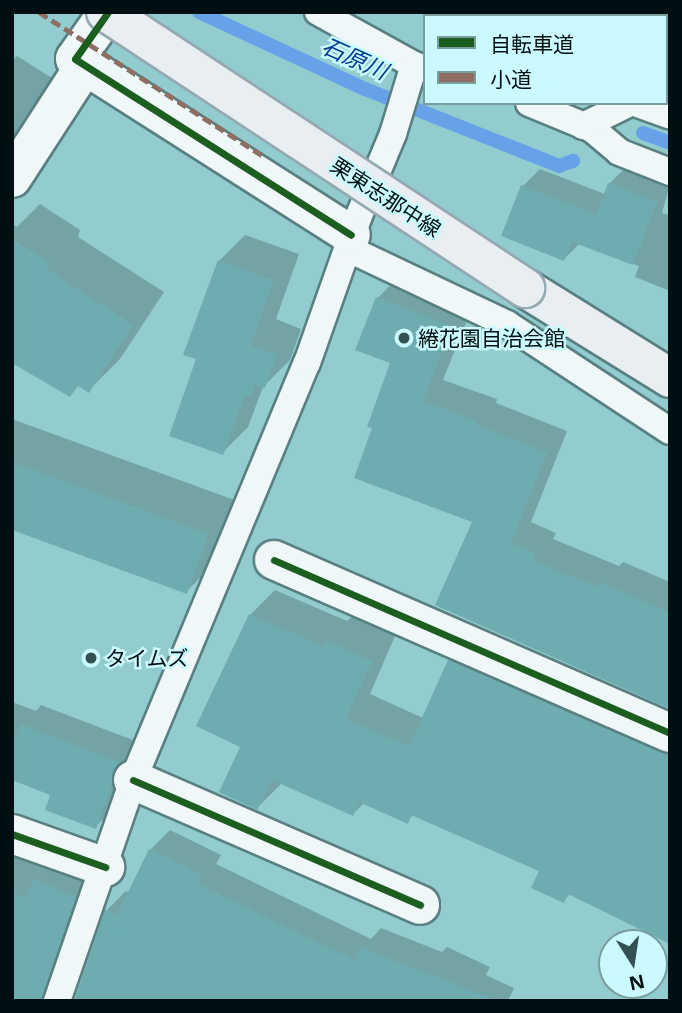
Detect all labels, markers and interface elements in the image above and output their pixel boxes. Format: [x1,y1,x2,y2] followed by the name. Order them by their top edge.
[423,14,668,105] legend
[490,30,574,58] text: 自転車道
[318,31,392,85] water label: 石原川
[490,65,532,93] text: 小道
[326,152,446,242] street label: 栗東志那中線
[418,325,565,351] place label: 綣花園自治会館
[396,330,412,346] marker: 綣花園自治会館
[105,645,189,671] place label: タイムズ
[83,650,99,666] marker: タイムズ
[598,929,668,999] north arrow
[627,968,647,997] text: N

